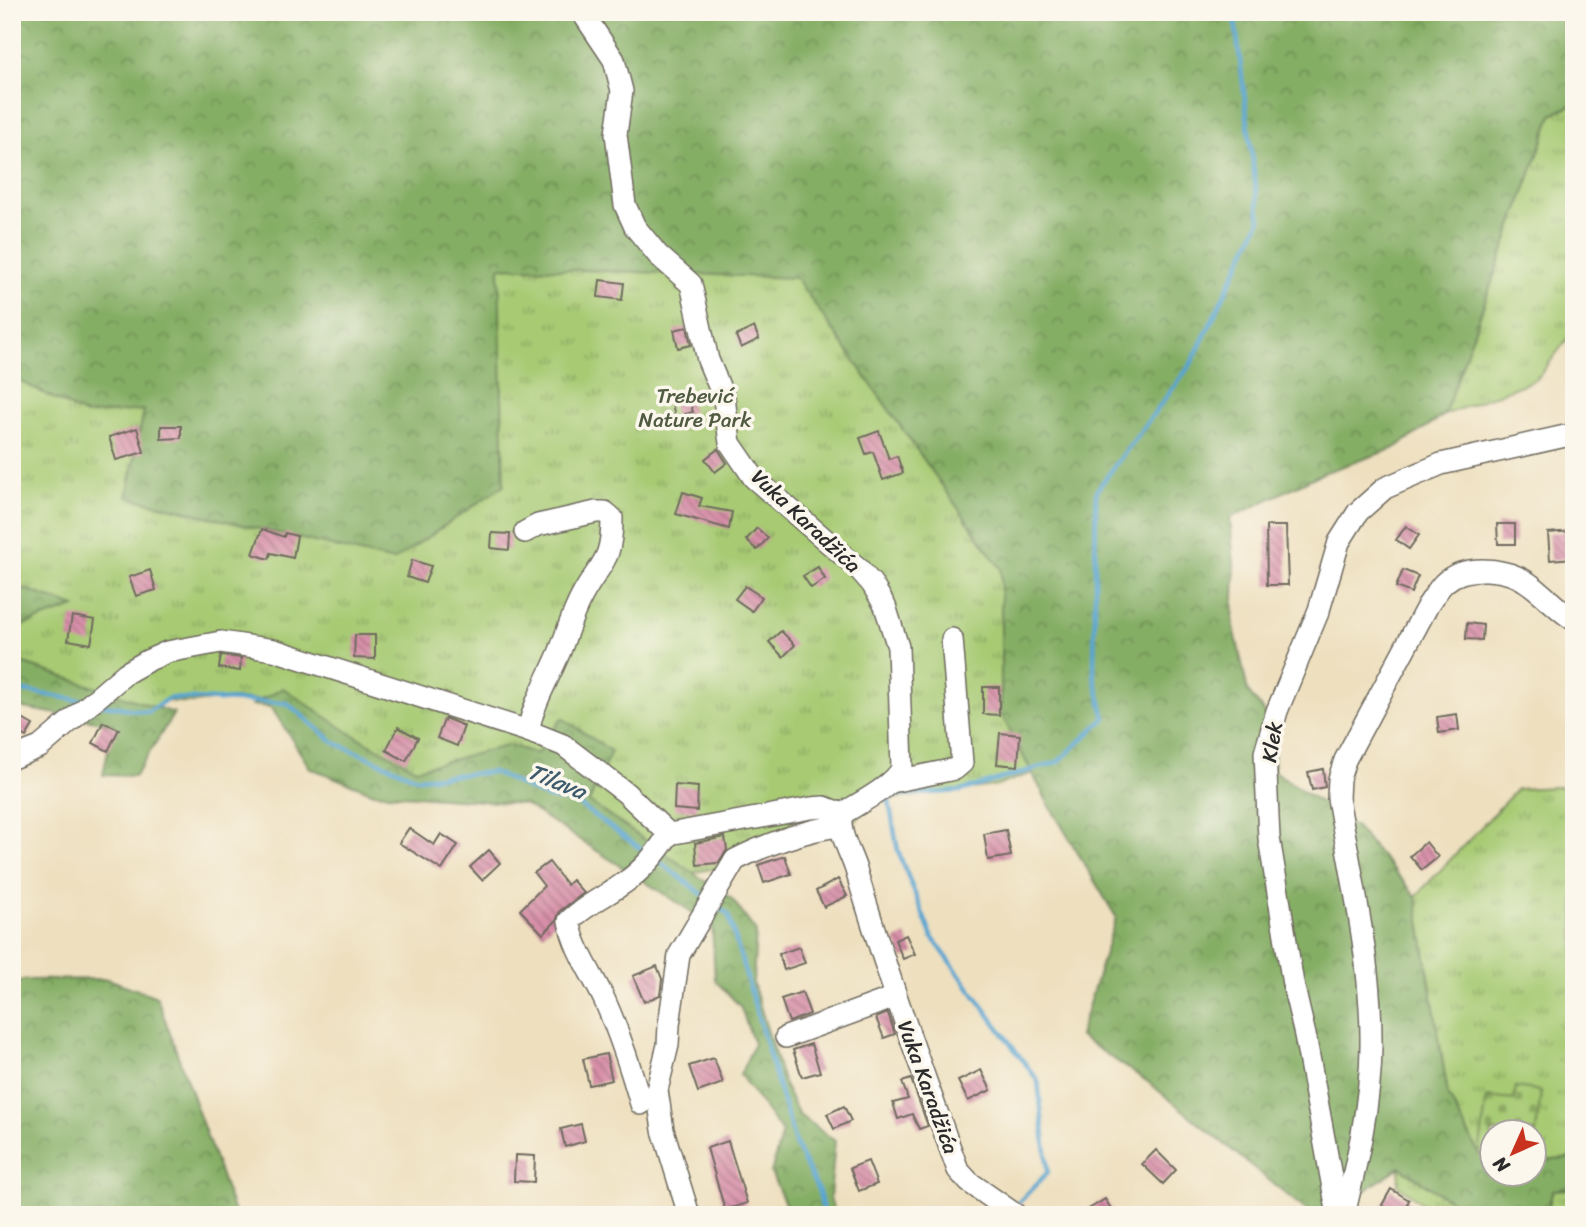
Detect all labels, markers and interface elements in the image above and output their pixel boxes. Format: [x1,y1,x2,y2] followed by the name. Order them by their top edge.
[639,377,752,439] park label: Trebević Nature Park
[742,459,870,583] street label: Vuka Karadžića
[1250,719,1294,765] street label: Klek
[522,751,594,813] water label: Tilava
[886,1015,970,1160] street label: Vuka Karadžića
[1478,1118,1548,1188] north arrow
[1484,1148,1518,1182] text: N

